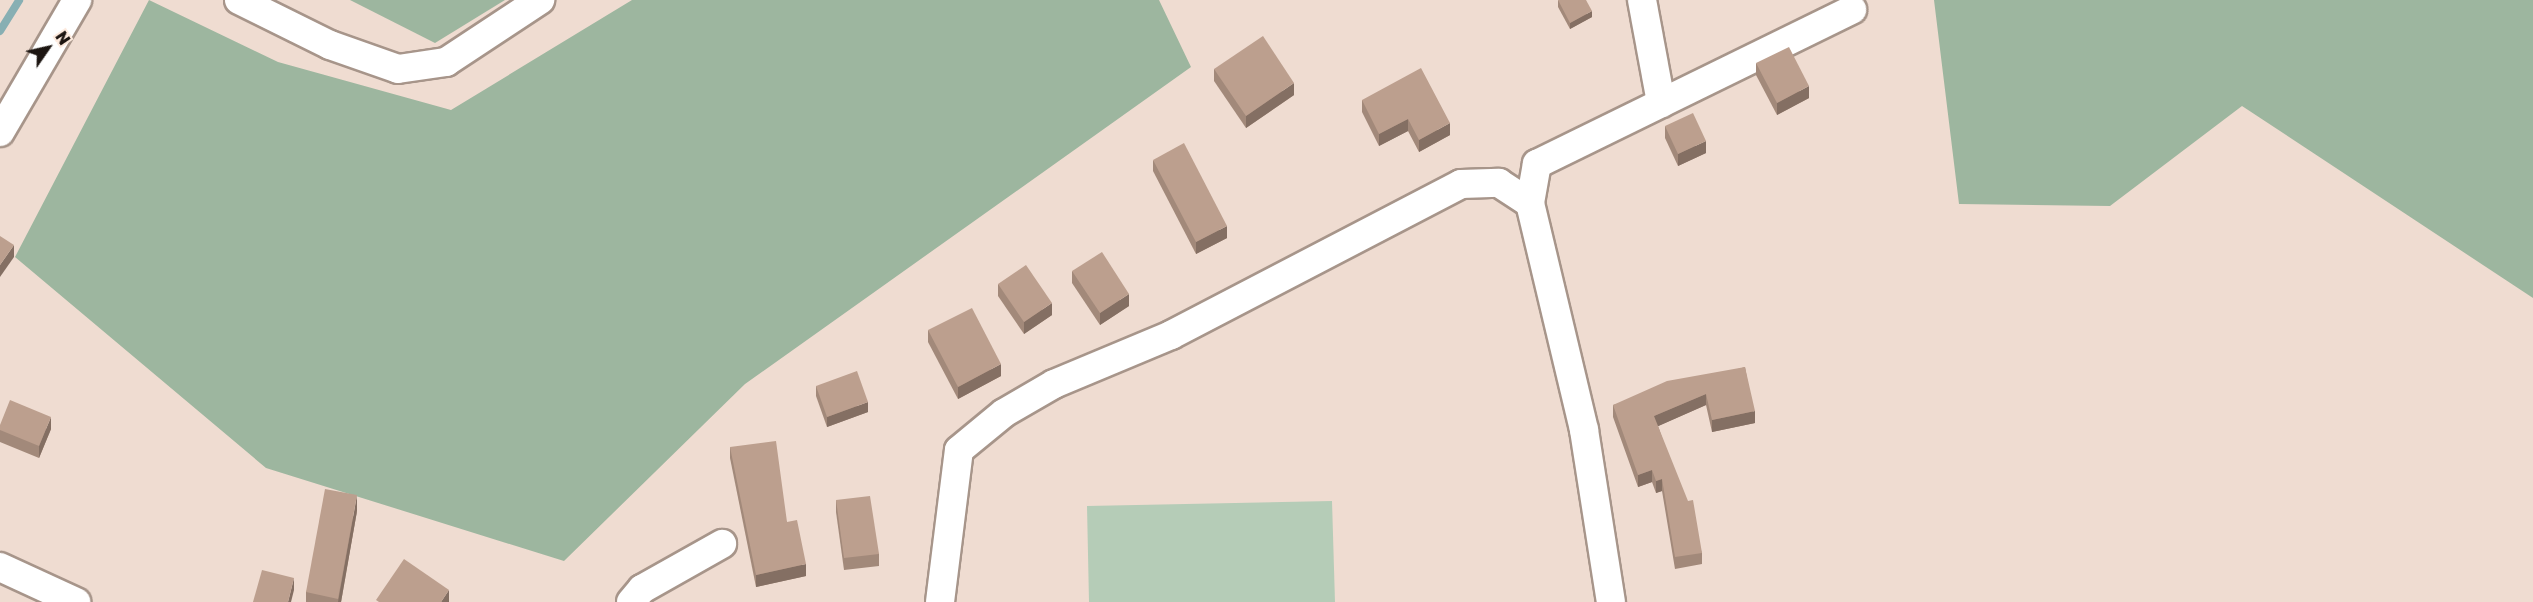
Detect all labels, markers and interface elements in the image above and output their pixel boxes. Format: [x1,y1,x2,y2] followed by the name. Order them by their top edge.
[18,18,78,78] north arrow
[51,27,75,49] text: N

